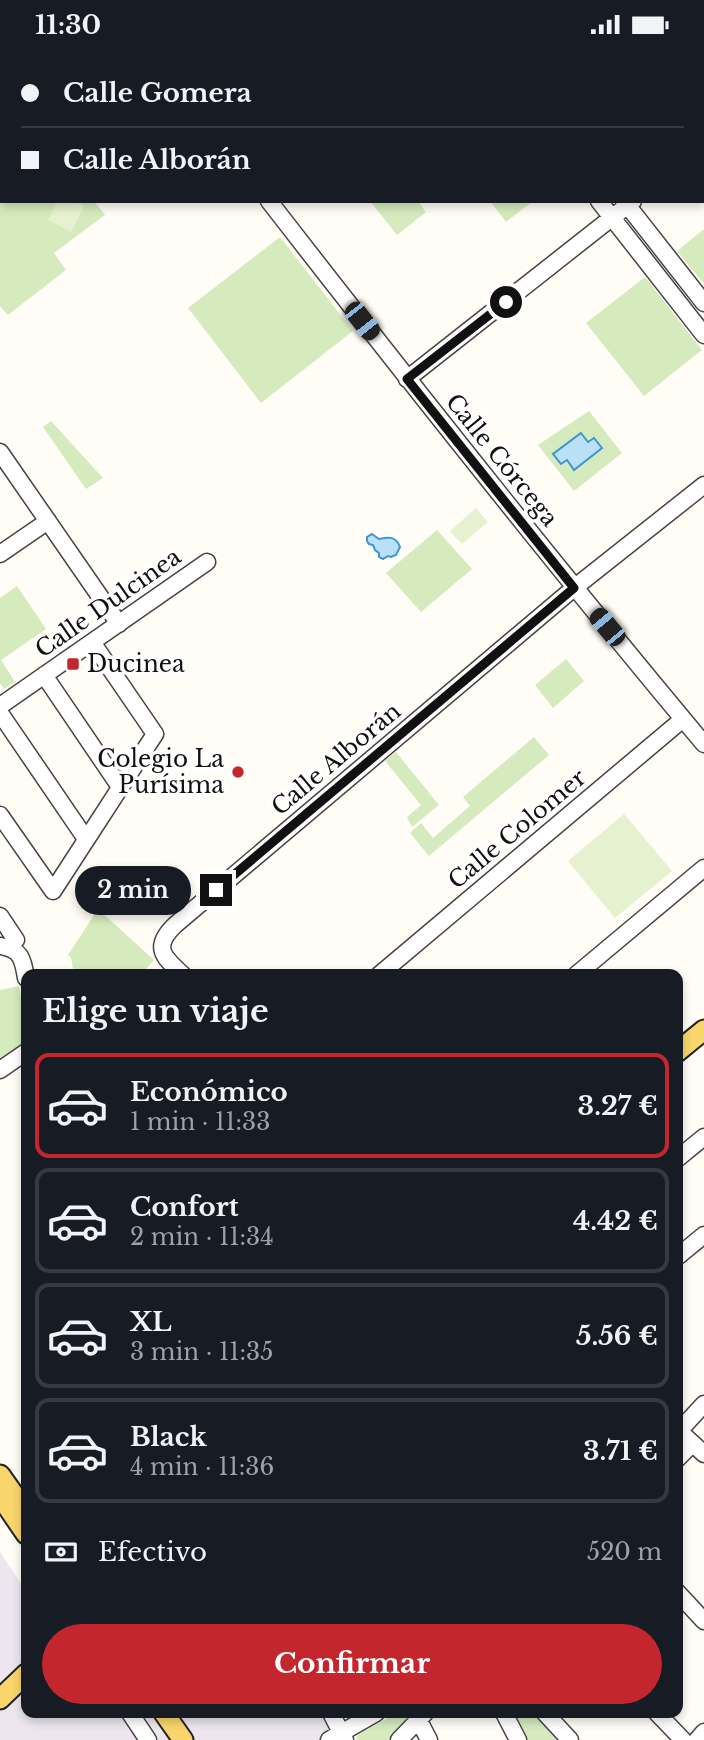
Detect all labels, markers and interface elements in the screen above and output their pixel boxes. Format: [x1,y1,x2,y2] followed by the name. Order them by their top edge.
[35,9,101,41] text: 11:30
[63,77,252,109] text: Calle Gomera
[63,144,251,176] text: Calle Alborán
[490,286,522,318] route start
[341,298,384,344] car
[440,388,564,532] street label: Calle Córcega
[30,542,186,664] street label: Calle Dulcinea
[586,604,629,650] car
[87,650,185,678] place label: Ducinea
[65,656,81,672] marker: Ducinea
[266,697,406,821] street label: Calle Alborán
[97,745,224,799] place label: Colegio La Purísima
[443,763,591,895] street label: Calle Colomer
[230,764,246,780] marker: Colegio La Purísima
[76,865,192,915] callout: 2 min
[200,874,232,906] route end
[97,876,169,904] text: 2 min
[42,991,269,1031] text: Elige un viaje
[46,1074,109,1137] icon: car
[130,1076,288,1108] text: Económico
[578,1090,658,1122] text: 3.27 €
[130,1108,270,1136] text: 1 min · 11:33
[46,1189,109,1252] icon: car
[130,1191,239,1223] text: Confort
[573,1205,658,1237] text: 4.42 €
[130,1223,274,1251] text: 2 min · 11:34
[46,1304,109,1367] icon: car
[130,1306,172,1338] text: XL
[576,1320,658,1352] text: 5.56 €
[130,1338,273,1366] text: 3 min · 11:35
[46,1419,109,1482] icon: car
[130,1421,207,1453] text: Black
[583,1435,658,1467] text: 3.71 €
[130,1453,274,1481] text: 4 min · 11:36
[42,1533,80,1571] icon: cash
[98,1536,207,1568] text: Efectivo
[587,1538,662,1566] text: 520 m
[42,1624,662,1704] button: Confirmar

